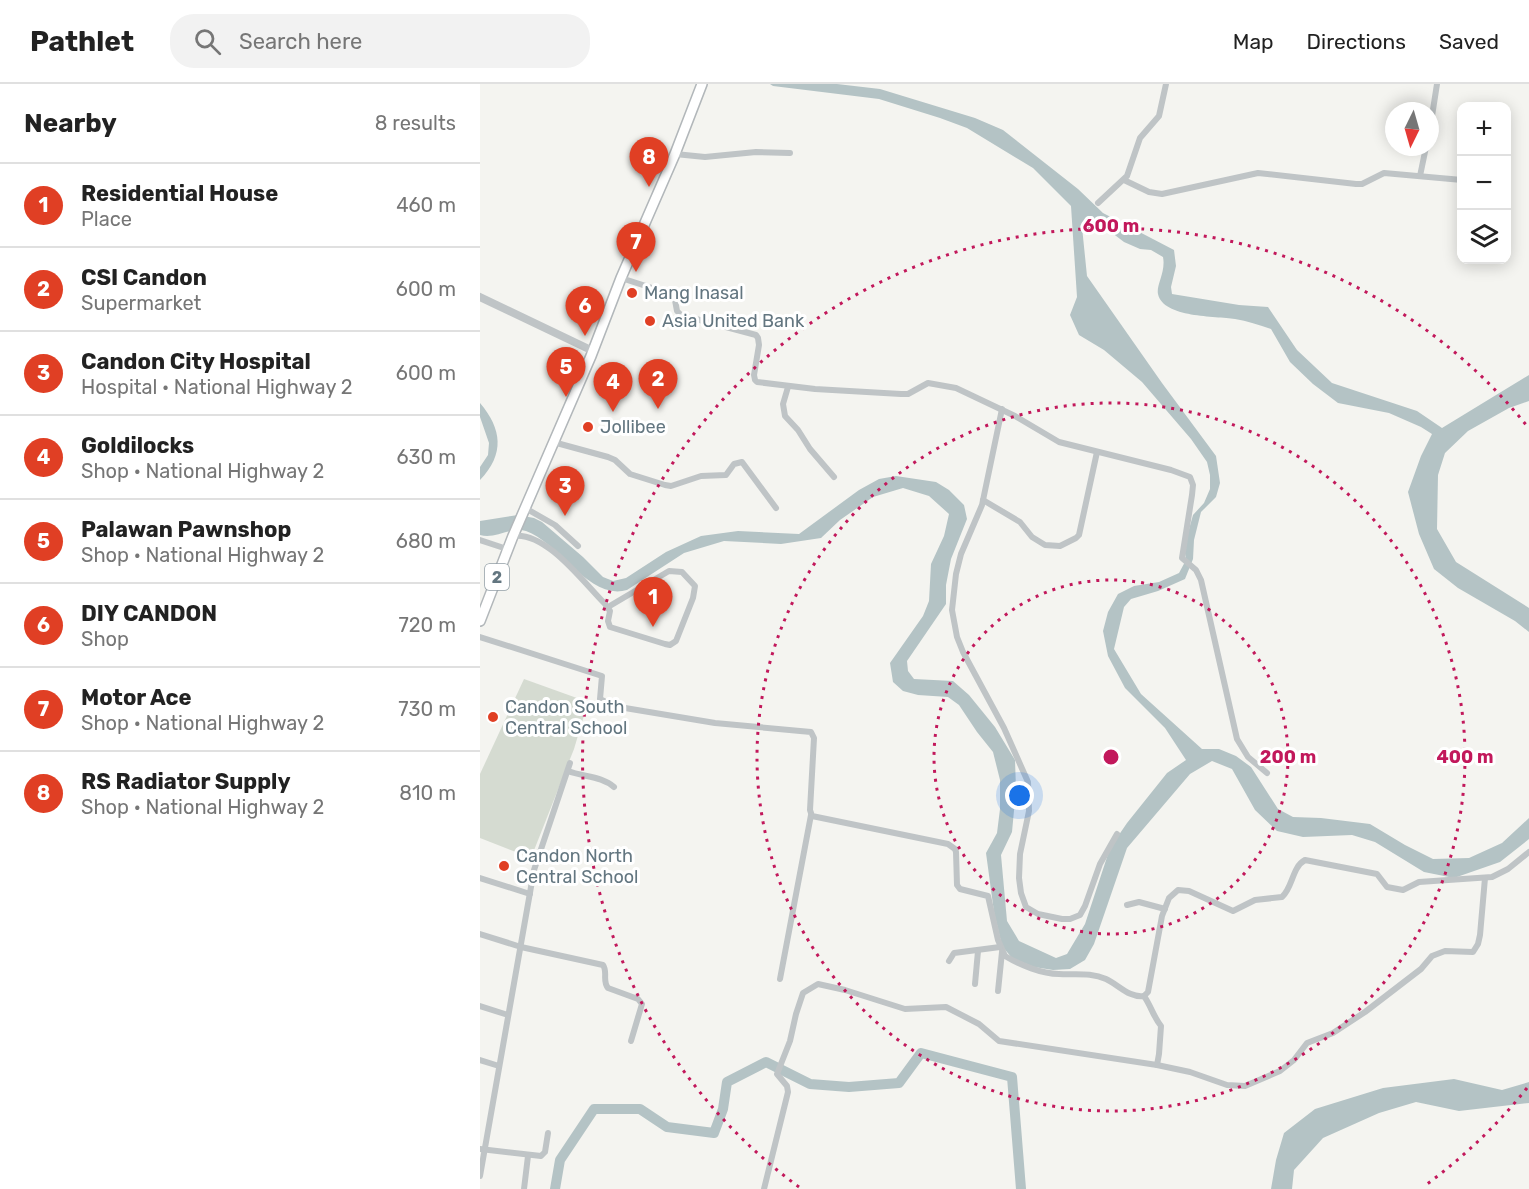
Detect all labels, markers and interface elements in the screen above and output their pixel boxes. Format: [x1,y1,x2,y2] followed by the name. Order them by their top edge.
[170,14,590,68] search box
[30,25,134,58] text: Pathlet
[191,25,224,58] icon: search
[239,28,362,55] text: Search here
[1233,29,1274,54] text: Map
[1307,29,1406,54] text: Directions
[1439,29,1499,54] text: Saved
[1385,102,1439,156] north arrow
[1457,102,1511,264] map controls
[1457,102,1511,156] button: +
[24,108,117,139] text: Nearby
[375,111,456,135] text: 8 results
[630,138,668,187] pin: 8
[1457,156,1511,210] button: −
[81,180,278,207] text: Residential House
[39,193,48,217] text: 1
[396,193,456,217] text: 460 m
[81,207,132,231] text: Place
[1457,210,1511,264] button: layers
[1083,215,1139,237] text: 600 m
[616,222,656,272] pin: 7
[81,264,207,291] text: CSI Candon
[37,277,50,301] text: 2
[396,277,456,301] text: 600 m
[644,282,744,304] place label: Mang Inasal
[566,286,604,336] pin: 6
[625,286,639,300] marker: Mang Inasal
[81,291,201,315] text: Supermarket
[662,310,805,332] place label: Asia United Bank
[643,314,657,328] marker: Asia United Bank
[81,348,311,375] text: Candon City Hospital
[546,348,586,397] pin: 5
[638,360,678,409] pin: 2
[37,361,50,385] text: 3
[396,361,456,385] text: 600 m
[594,362,632,412] pin: 4
[81,375,353,399] text: Hospital · National Highway 2
[600,416,666,438] place label: Jollibee
[581,420,595,434] marker: Jollibee
[81,432,194,459] text: Goldilocks
[37,445,50,469] text: 4
[397,445,456,469] text: 630 m
[81,459,324,483] text: Shop · National Highway 2
[546,466,584,516] pin: 3
[81,516,291,543] text: Palawan Pawnshop
[37,529,50,553] text: 5
[396,529,456,553] text: 680 m
[81,543,324,567] text: Shop · National Highway 2
[485,564,509,590] road number: 2
[634,578,672,627] pin: 1
[81,600,217,627] text: DIY CANDON
[37,613,50,637] text: 6
[399,613,456,637] text: 720 m
[81,627,129,651] text: Shop
[81,684,192,711] text: Motor Ace
[505,696,627,739] place label: Candon South Central School
[38,697,49,721] text: 7
[398,697,456,721] text: 730 m
[486,710,500,724] marker: Candon South Central School
[81,711,324,735] text: Shop · National Highway 2
[1260,746,1316,768] text: 200 m
[1436,746,1494,768] text: 400 m
[1101,747,1121,767] centre of rings
[81,768,291,795] text: RS Radiator Supply
[37,781,50,805] text: 8
[399,781,456,805] text: 810 m
[1005,781,1034,810] your location
[81,795,324,819] text: Shop · National Highway 2
[516,845,638,888] place label: Candon North Central School
[497,859,511,873] marker: Candon North Central School

